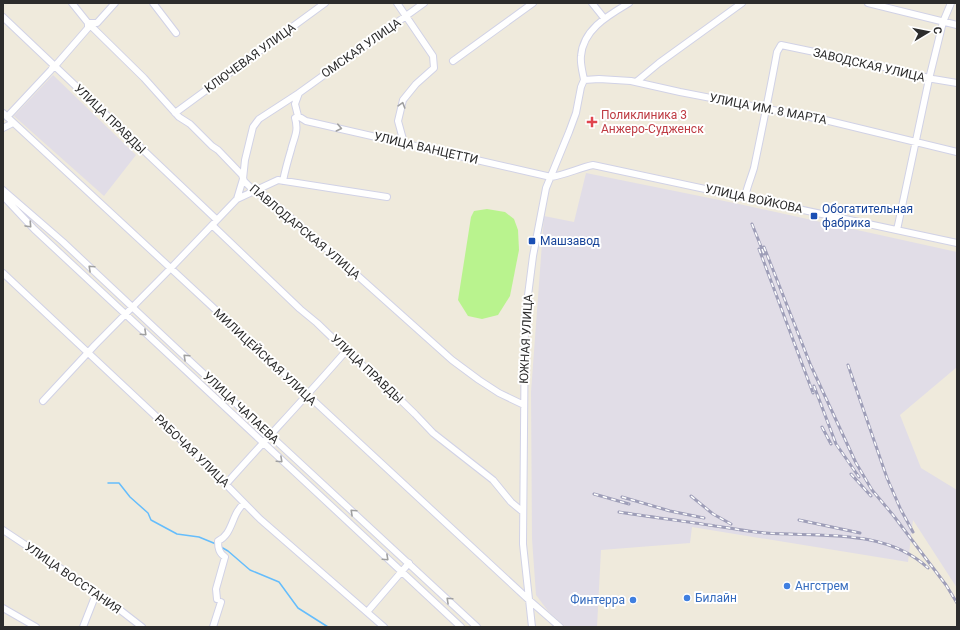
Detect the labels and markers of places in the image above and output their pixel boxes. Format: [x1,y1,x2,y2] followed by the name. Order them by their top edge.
[601,108,704,136] place label: Поликлиника 3 Анжеро-Судженск
[586,116,598,128] marker: Поликлиника 3 Анжеро-Судженск
[822,202,913,230] place label: Обогатительная фабрика
[809,211,819,221] marker: Обогатительная фабрика
[540,234,600,248] place label: Машзавод
[527,236,537,246] marker: Машзавод
[795,579,849,593] place label: Ангстрем
[782,581,792,591] marker: Ангстрем
[695,591,737,605] place label: Билайн
[570,593,625,607] place label: Финтерра
[682,593,692,603] marker: Билайн
[628,595,638,605] marker: Финтерра

